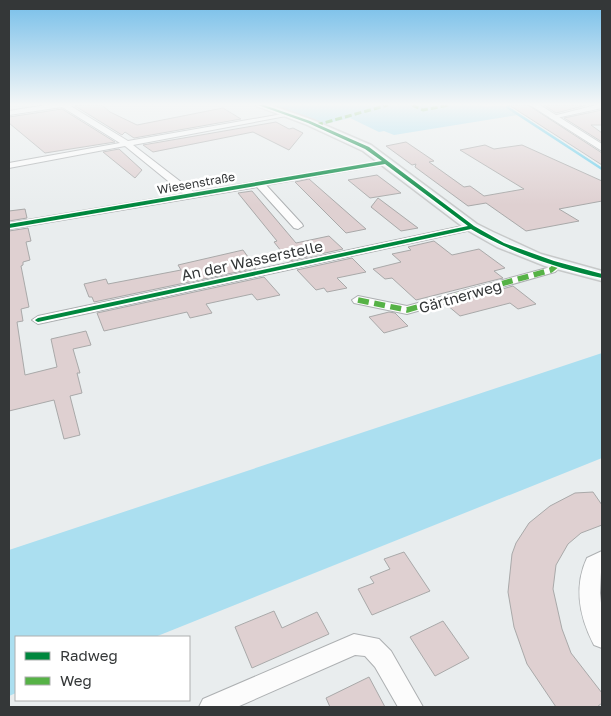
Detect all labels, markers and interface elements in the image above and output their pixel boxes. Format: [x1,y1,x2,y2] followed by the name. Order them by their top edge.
[156,169,236,197] street label: Wiesenstraße
[180,236,325,284] street label: An der Wasserstelle
[417,276,503,316] street label: Gärtnerweg
[15,636,190,701] legend
[60,646,118,664] text: Radweg
[60,671,92,689] text: Weg

